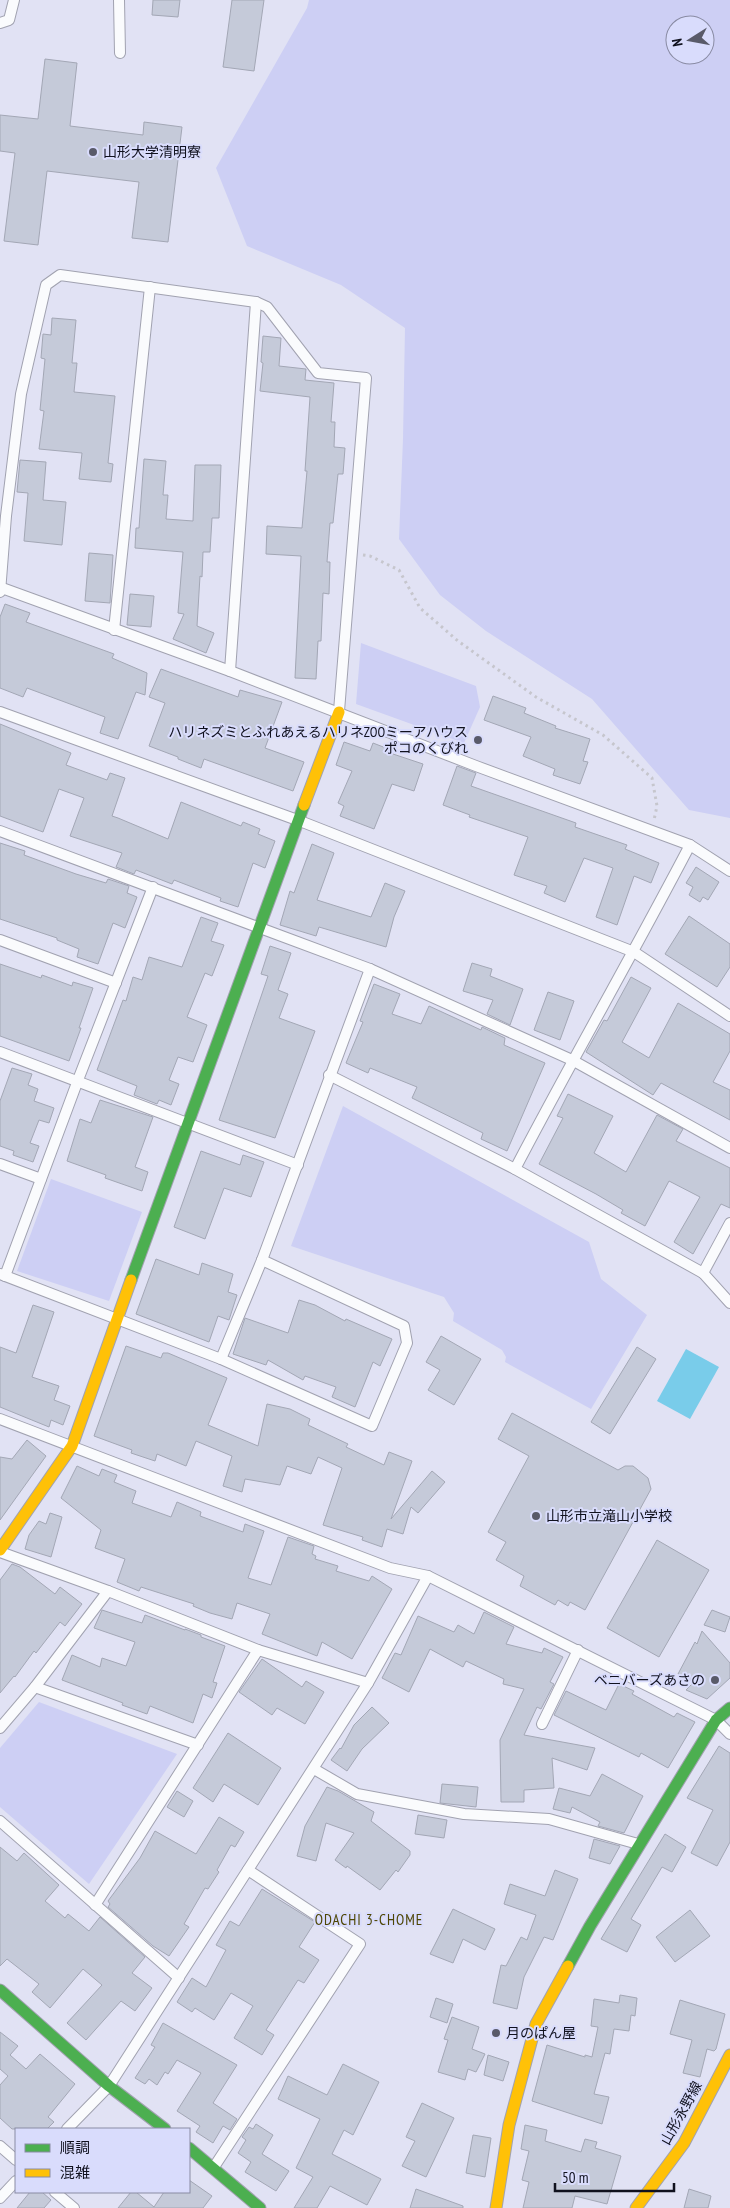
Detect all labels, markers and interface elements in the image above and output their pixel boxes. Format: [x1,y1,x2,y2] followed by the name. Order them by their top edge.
[665,15,715,65] north arrow
[668,37,687,48] text: N
[103,143,201,161] place label: 山形大学清明寮
[87,146,99,158] marker: 山形大学清明寮
[168,723,468,757] place label: ハリネズミとふれあえるハリネZOOミーアハウス ポコのくびれ
[472,734,484,746] marker: ハリネズミとふれあえるハリネZOOミーアハウス ポコのくびれ
[546,1507,672,1525] place label: 山形市立滝山小学校
[530,1510,542,1522] marker: 山形市立滝山小学校
[594,1671,705,1689] place label: ベニバーズあさの
[709,1674,721,1686] marker: ベニバーズあさの
[315,1910,423,1929] district label: ODACHI 3-CHOME
[506,2024,576,2042] place label: 月のぱん屋
[490,2027,502,2039] marker: 月のぱん屋
[656,2078,706,2148] street label: 山形永野線
[15,2128,190,2193] legend
[60,2138,90,2157] text: 順調
[555,2160,674,2192] scale bar
[60,2163,90,2182] text: 混雑
[562,2168,588,2187] text: 50 m

